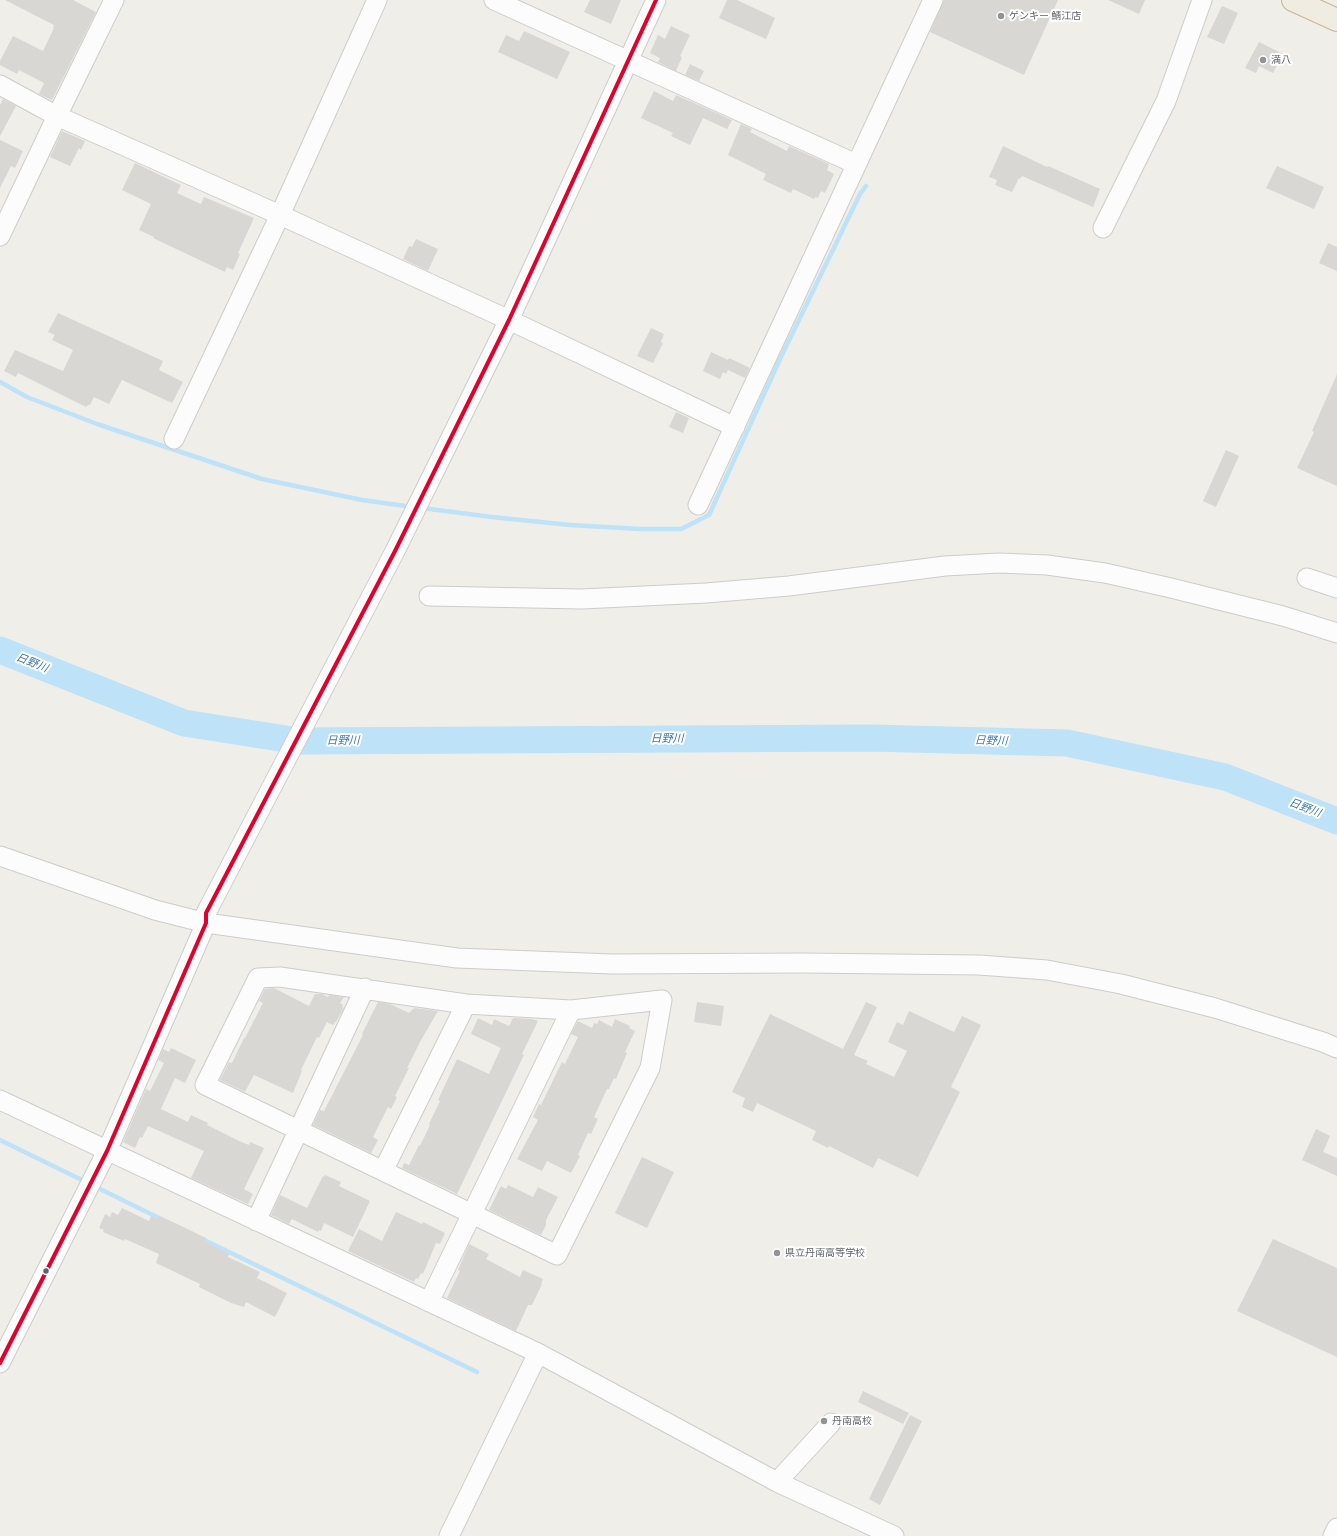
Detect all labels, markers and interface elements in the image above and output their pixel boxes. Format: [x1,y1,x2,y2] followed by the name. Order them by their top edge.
[1009,10,1081,22] place label: ゲンキー 鯖江店
[996,11,1006,21] marker: ゲンキー 鯖江店
[1271,54,1291,66] place label: 満八
[1258,55,1268,65] marker: 満八
[14,651,50,675] water label: 日野川
[651,732,683,746] water label: 日野川
[327,734,359,748] water label: 日野川
[974,734,1008,748] water label: 日野川
[1287,796,1323,820] water label: 日野川
[785,1247,865,1259] place label: 県立丹南高等学校
[772,1248,782,1258] marker: 県立丹南高等学校
[41,1266,51,1276] unlabelled marker
[832,1415,872,1427] place label: 丹南高校
[819,1416,829,1426] marker: 丹南高校

